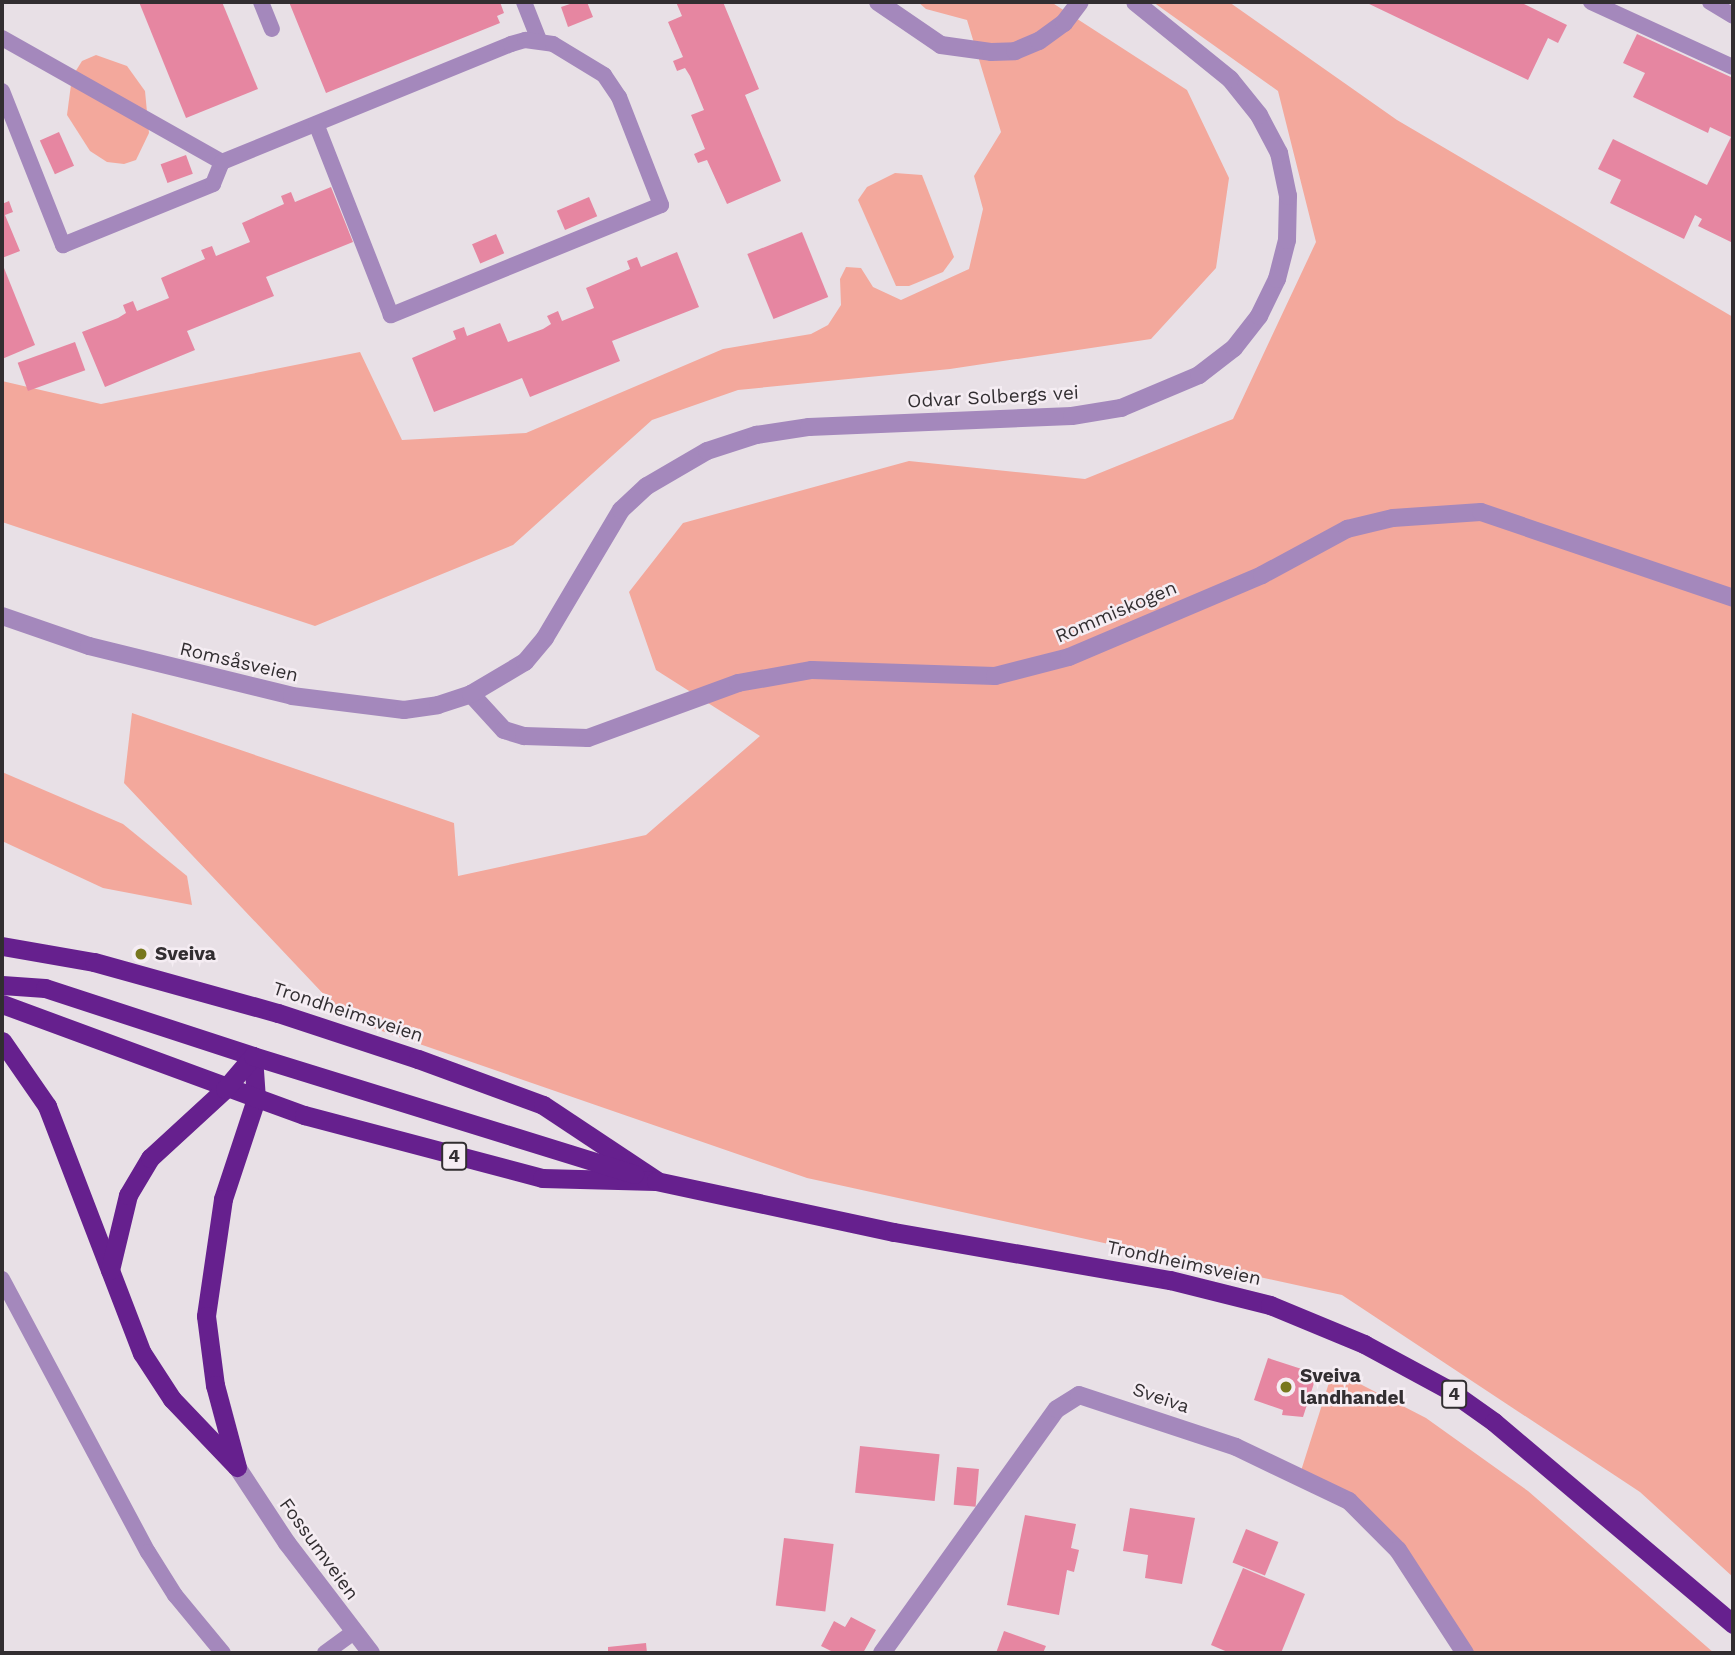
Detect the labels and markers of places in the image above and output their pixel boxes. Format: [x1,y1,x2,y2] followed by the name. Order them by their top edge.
[155,943,216,965] place label: Sveiva
[133,946,149,962] marker: Sveiva
[1300,1365,1405,1409] place label: Sveiva landhandel
[1278,1379,1294,1395] marker: Sveiva landhandel

